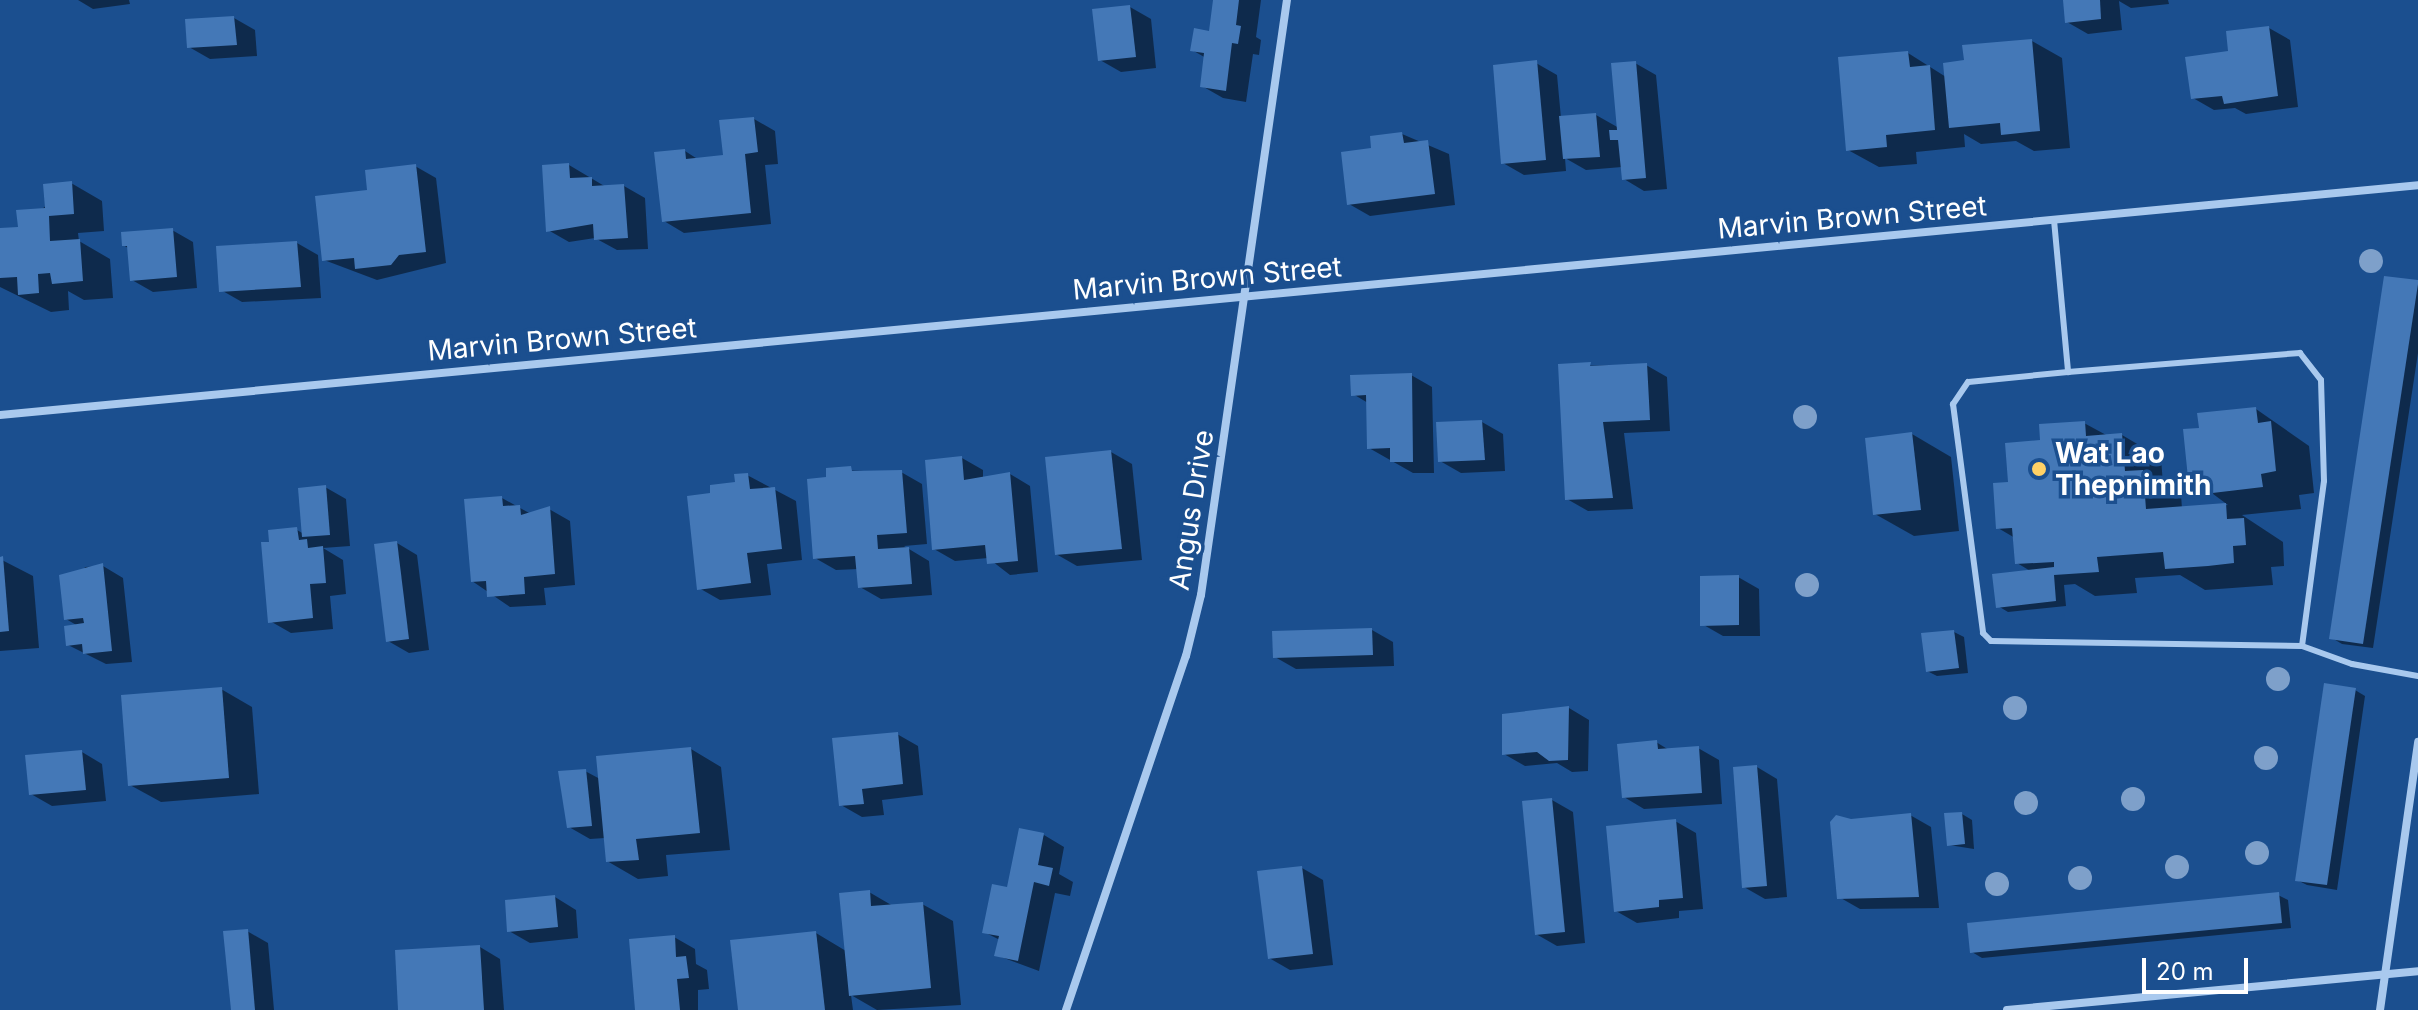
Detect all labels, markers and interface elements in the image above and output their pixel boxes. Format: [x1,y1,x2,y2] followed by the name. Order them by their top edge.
[1716,189,1988,245] street label: Marvin Brown Street
[1071,250,1343,306] street label: Marvin Brown Street
[426,311,698,367] street label: Marvin Brown Street
[1162,428,1220,592] street label: Angus Drive
[2055,436,2211,502] place label: Wat Lao Thepnimith
[2030,460,2048,478] marker: Wat Lao Thepnimith
[2146,942,2252,992] scale bar
[2156,957,2214,986] text: 20 m

